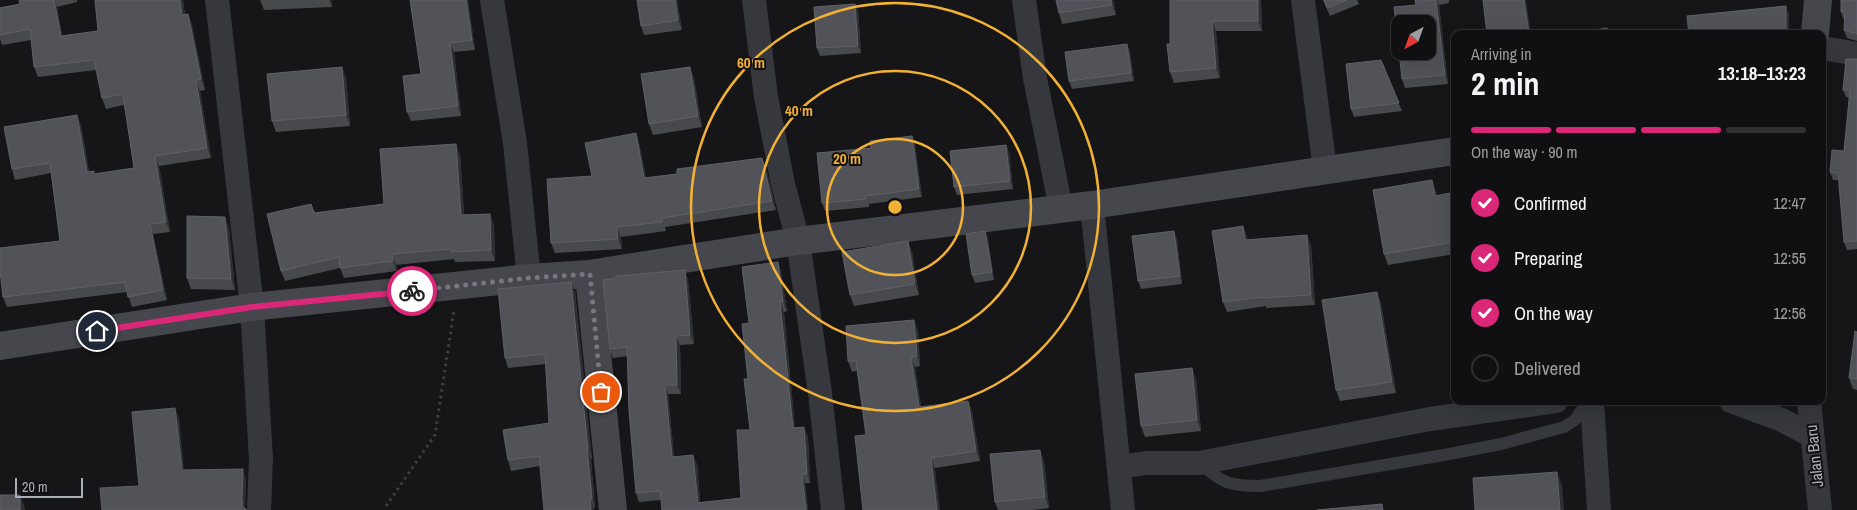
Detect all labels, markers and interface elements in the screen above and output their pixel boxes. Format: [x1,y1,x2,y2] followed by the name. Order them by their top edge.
[1391,15,1436,60] north arrow
[1391,15,1436,60] map controls
[1471,43,1532,65] text: Arriving in
[737,52,765,73] text: 60 m
[1718,60,1806,86] text: 13:18–13:23
[1471,62,1540,105] text: 2 min
[785,100,813,121] text: 40 m
[1471,141,1577,163] text: On the way · 90 m
[833,148,861,169] text: 20 m
[1471,189,1499,217] icon: check
[1514,190,1587,216] text: Confirmed
[1773,192,1806,214] text: 12:47
[886,198,904,216] centre of rings
[1471,244,1499,272] icon: check
[1514,245,1582,271] text: Preparing
[1773,247,1806,269] text: 12:55
[387,266,437,316] courier
[398,277,426,305] icon: bike
[1471,299,1499,327] icon: check
[1514,300,1593,326] text: On the way
[1773,302,1806,324] text: 12:56
[76,310,118,352] pin
[83,317,111,345] icon: home
[1514,355,1581,381] text: Delivered
[580,371,622,413] pin
[587,378,615,406] icon: bag
[1800,424,1828,488] street label: Jalan Baru
[15,475,82,498] scale bar
[22,478,48,496] text: 20 m

